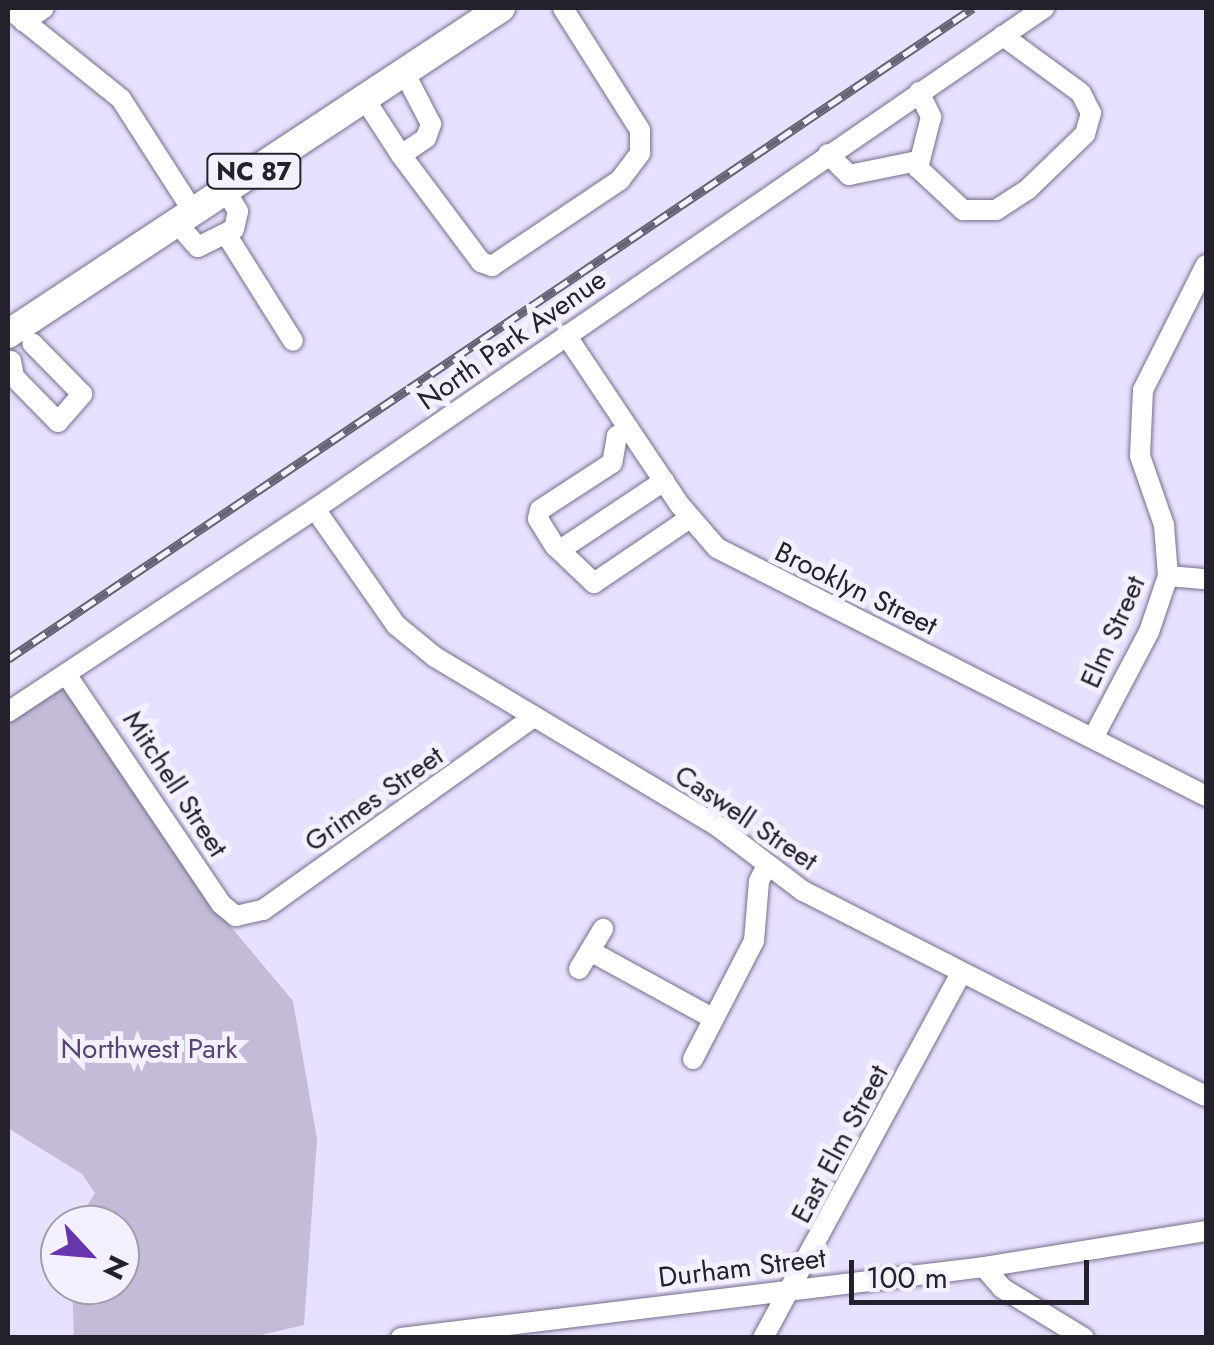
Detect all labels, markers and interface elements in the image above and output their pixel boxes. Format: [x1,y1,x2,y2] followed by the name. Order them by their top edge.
[204,151,304,191] road number: NC 87
[411,263,613,417] street label: North Park Avenue
[769,535,943,643] street label: Brooklyn Street
[1073,571,1153,693] street label: Elm Street
[115,705,235,863] street label: Mitchell Street
[298,739,450,859] street label: Grimes Street
[668,758,824,878] street label: Caswell Street
[60,1032,238,1066] park label: Northwest Park
[784,1059,896,1229] street label: East Elm Street
[40,1205,140,1305] north arrow
[854,1240,1094,1302] scale bar
[656,1241,828,1295] street label: Durham Street
[92,1249,139,1286] text: N
[866,1256,948,1299] text: 100 m

